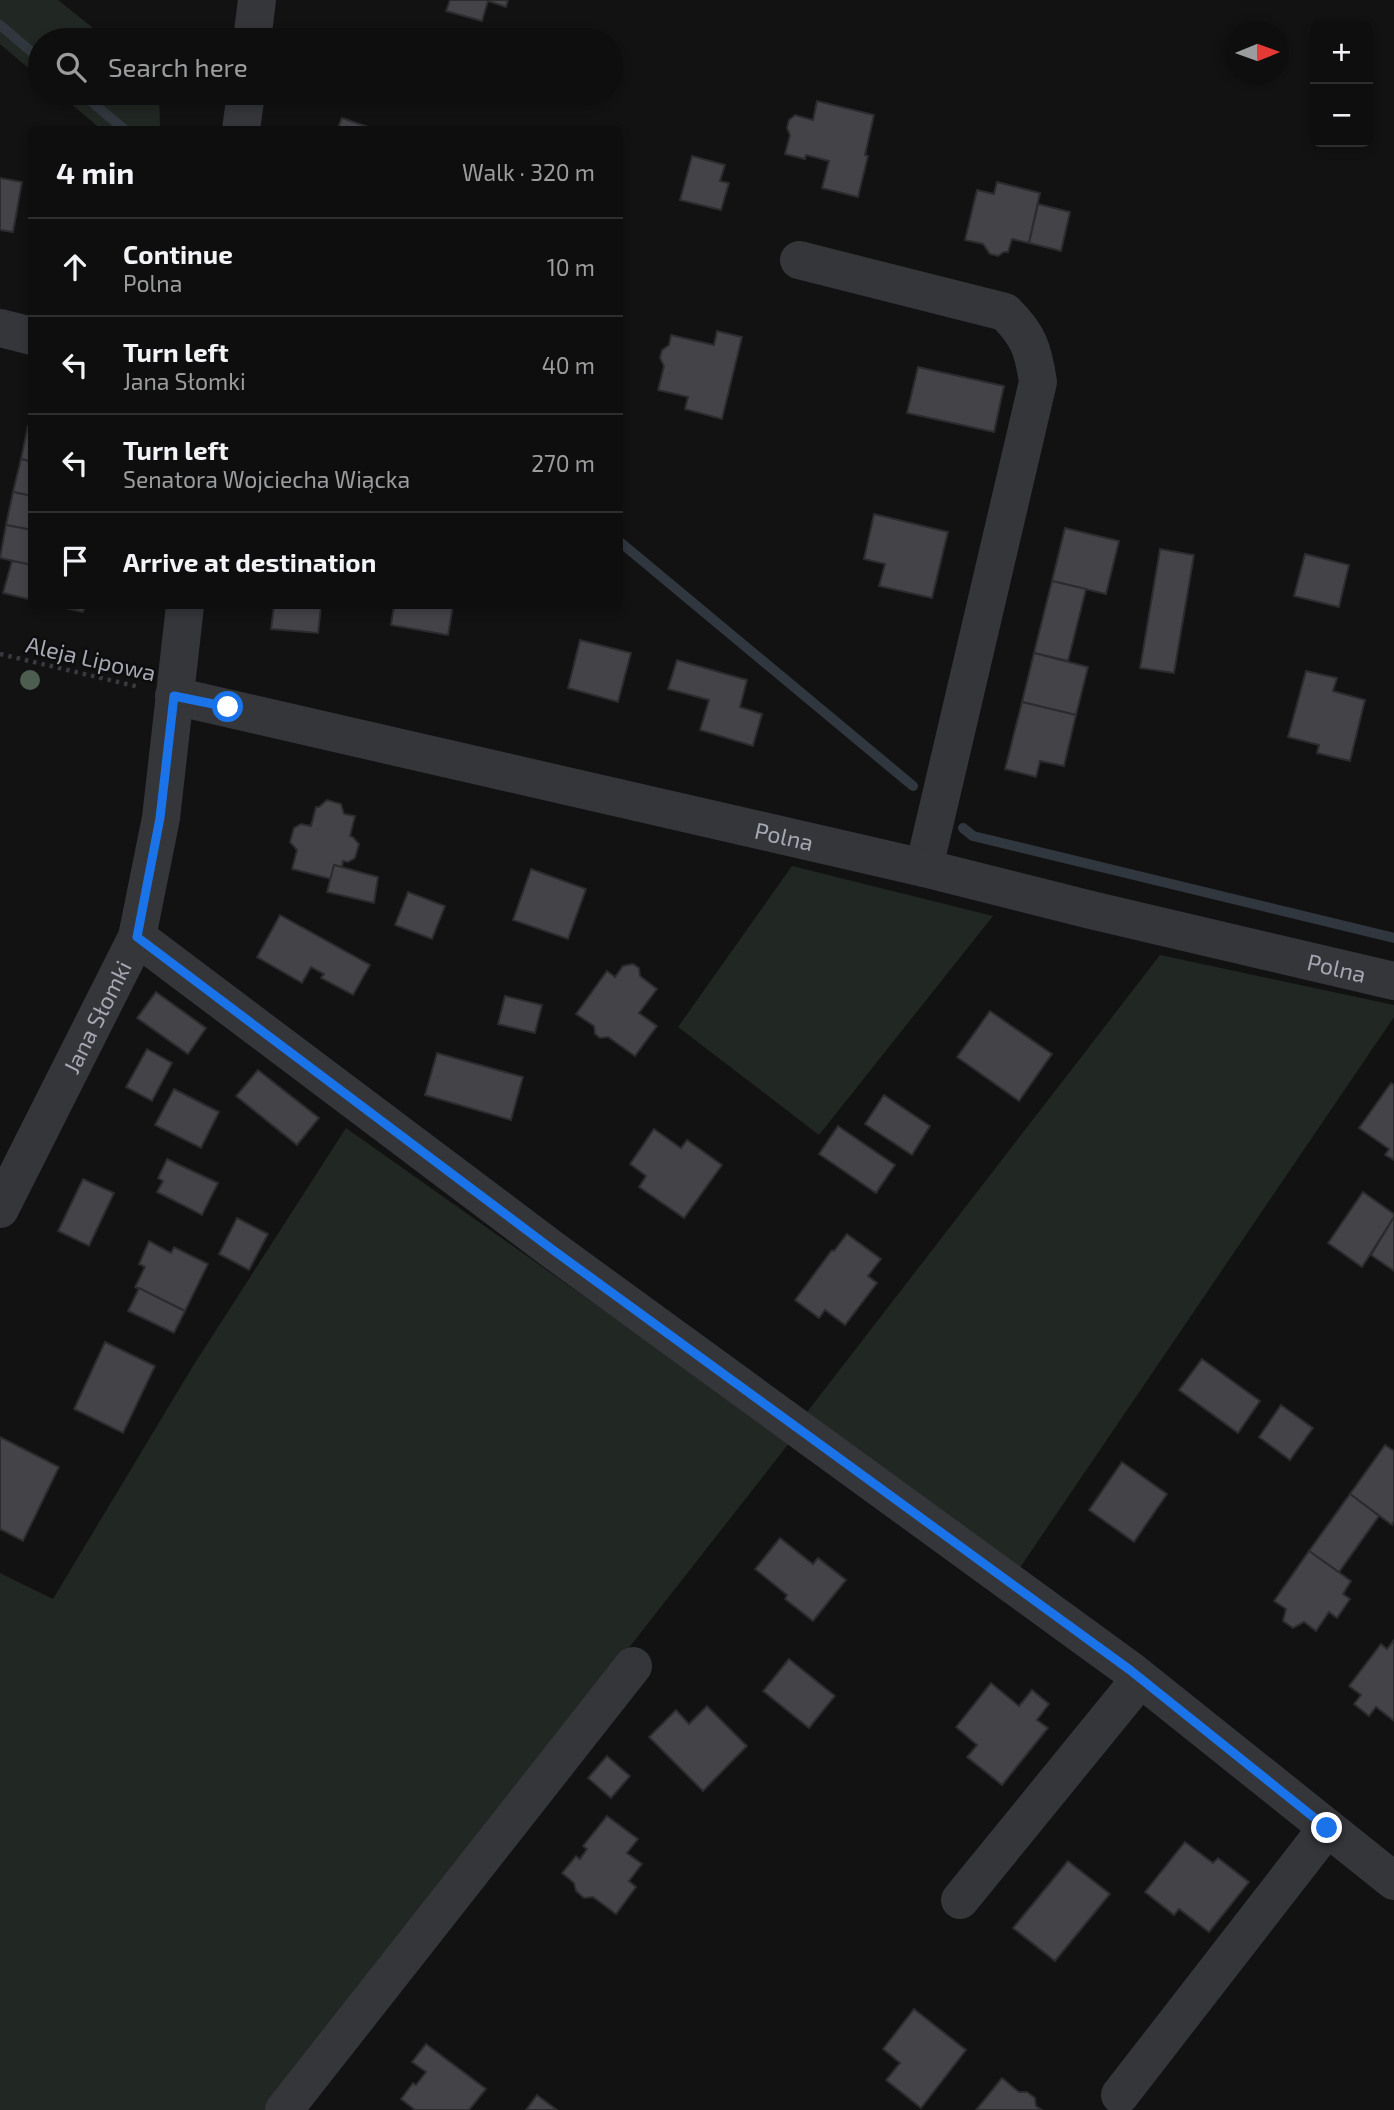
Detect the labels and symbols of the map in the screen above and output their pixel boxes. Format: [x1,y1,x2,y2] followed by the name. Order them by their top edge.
[1226,21,1289,84] north arrow
[23,629,159,687] street label: Aleja Lipowa
[212,691,243,722] route start
[752,816,816,856] street label: Polna
[1305,947,1369,988] street label: Polna
[57,956,137,1078] street label: Jana Słomki
[1311,1812,1342,1843] route end

